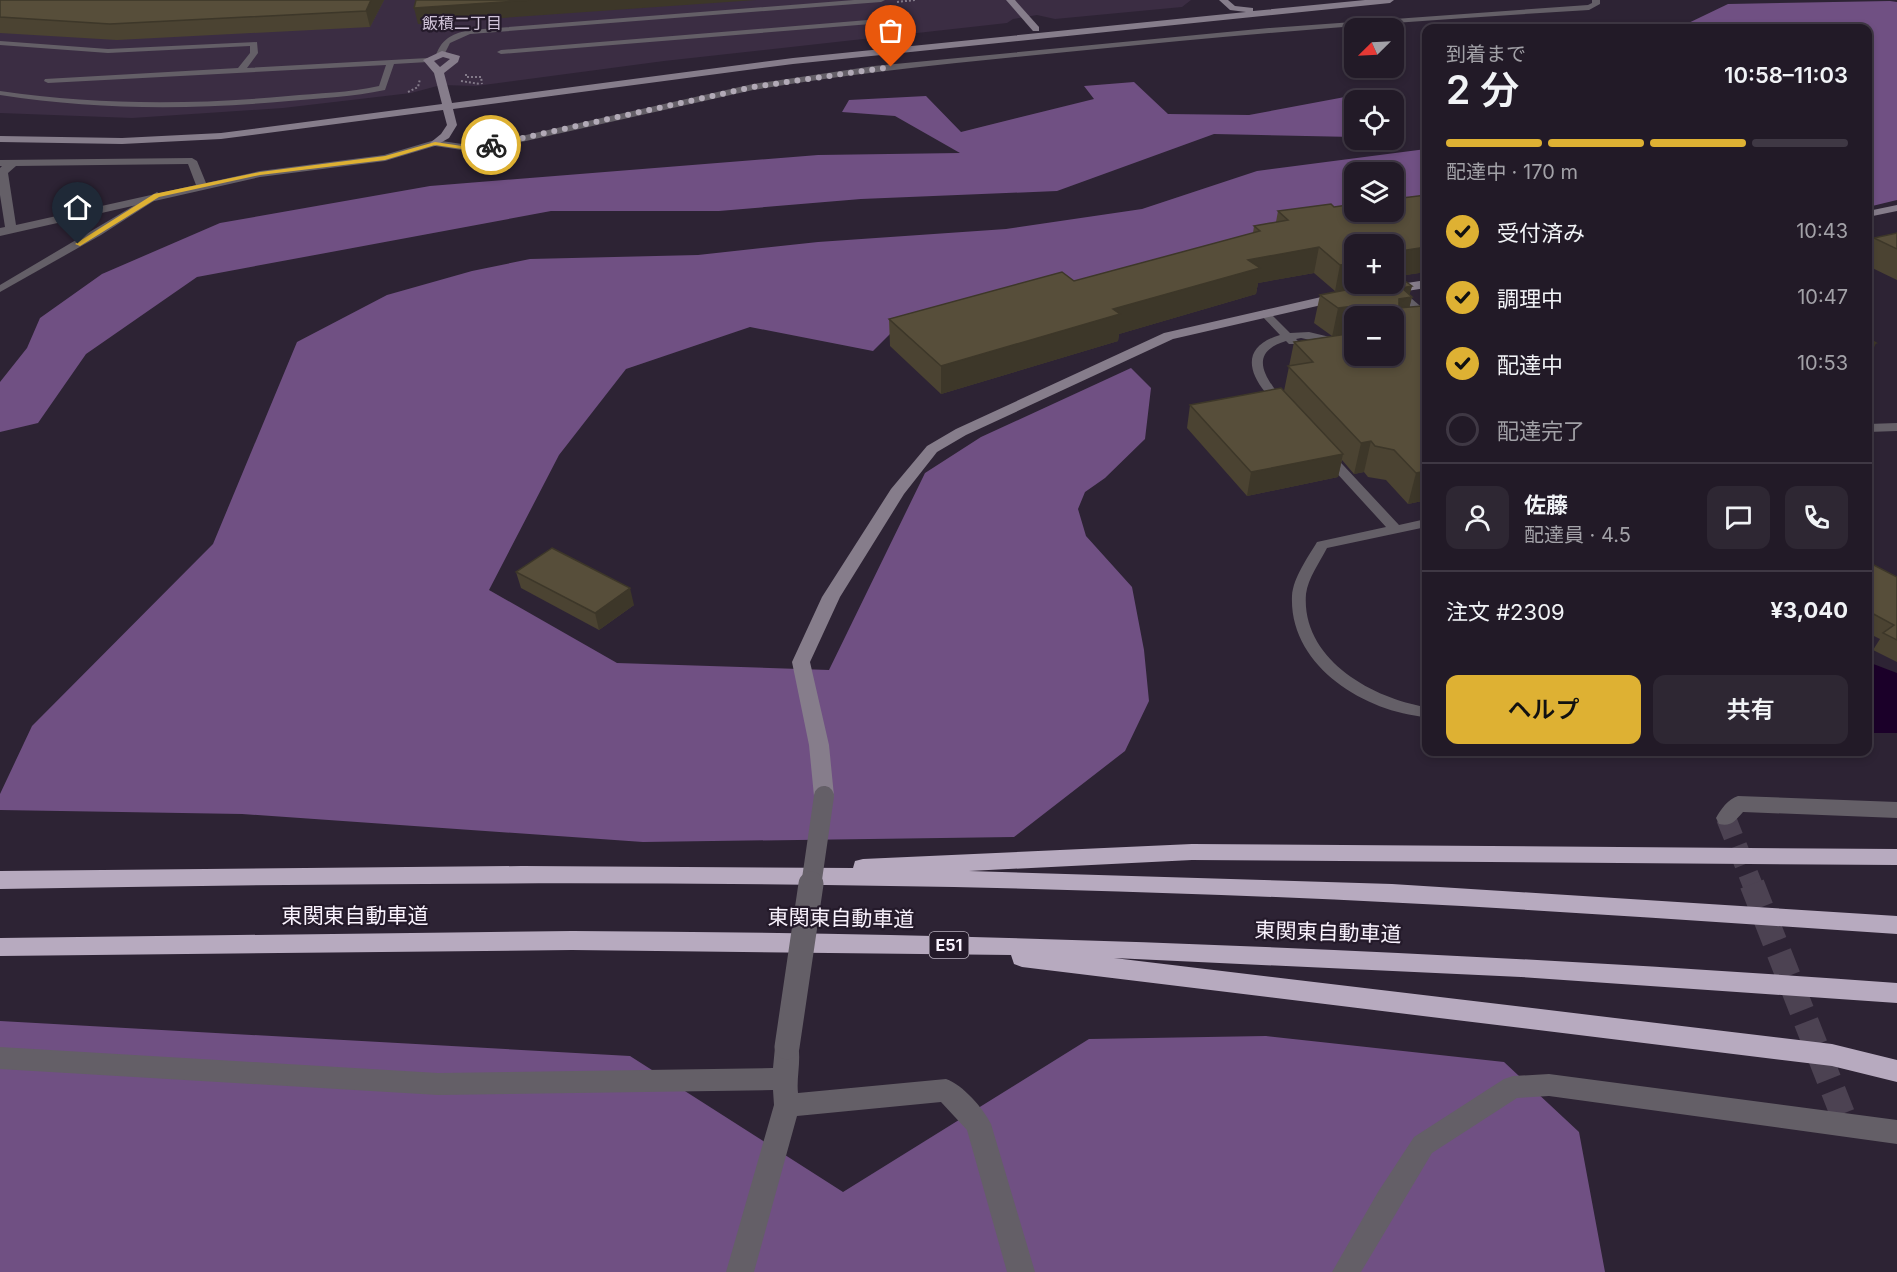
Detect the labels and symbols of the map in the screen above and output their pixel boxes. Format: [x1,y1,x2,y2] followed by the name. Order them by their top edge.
[865,5,916,67] pin
[422,13,502,33] district label: 飯積二丁目
[1344,18,1404,78] north arrow
[461,115,521,175] courier
[52,182,103,244] pin
[282,903,429,928] street label: 東関東自動車道
[767,904,915,932] street label: 東関東自動車道
[1254,917,1402,947] street label: 東関東自動車道
[930,932,968,958] road number: E51

